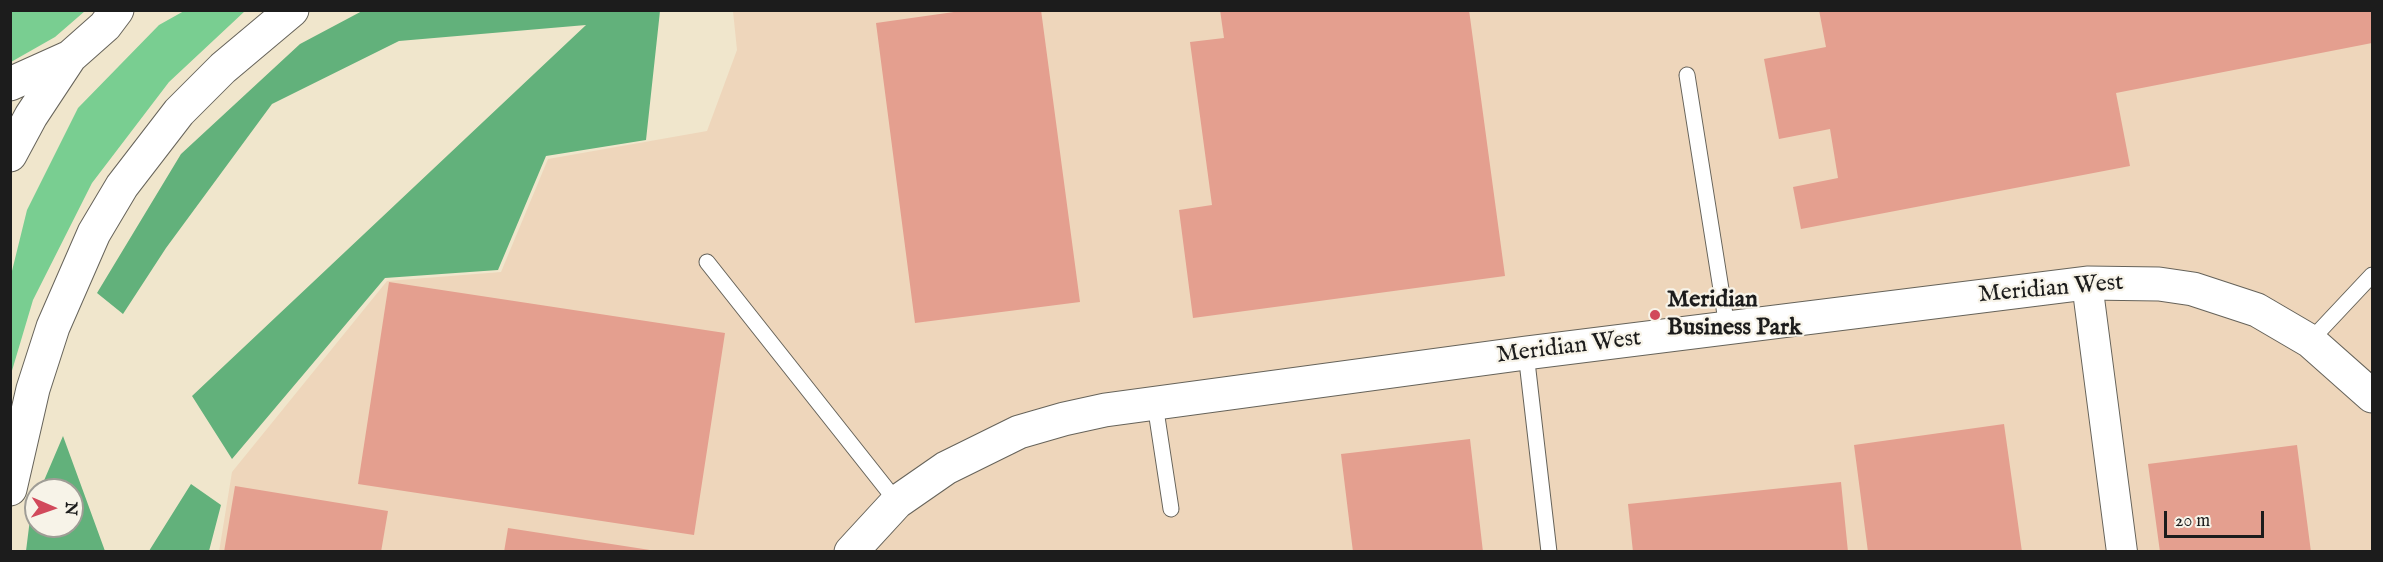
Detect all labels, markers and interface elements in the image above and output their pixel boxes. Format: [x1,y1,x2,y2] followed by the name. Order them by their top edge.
[1977,269,2125,311] street label: Meridian West
[1667,287,1802,343] place label: Meridian Business Park
[1648,308,1662,322] marker: Meridian Business Park
[1495,325,1643,371] street label: Meridian West
[24,478,84,538] north arrow
[2167,499,2268,537] scale bar
[60,501,80,516] text: N
[2175,510,2210,533] text: 20 m

